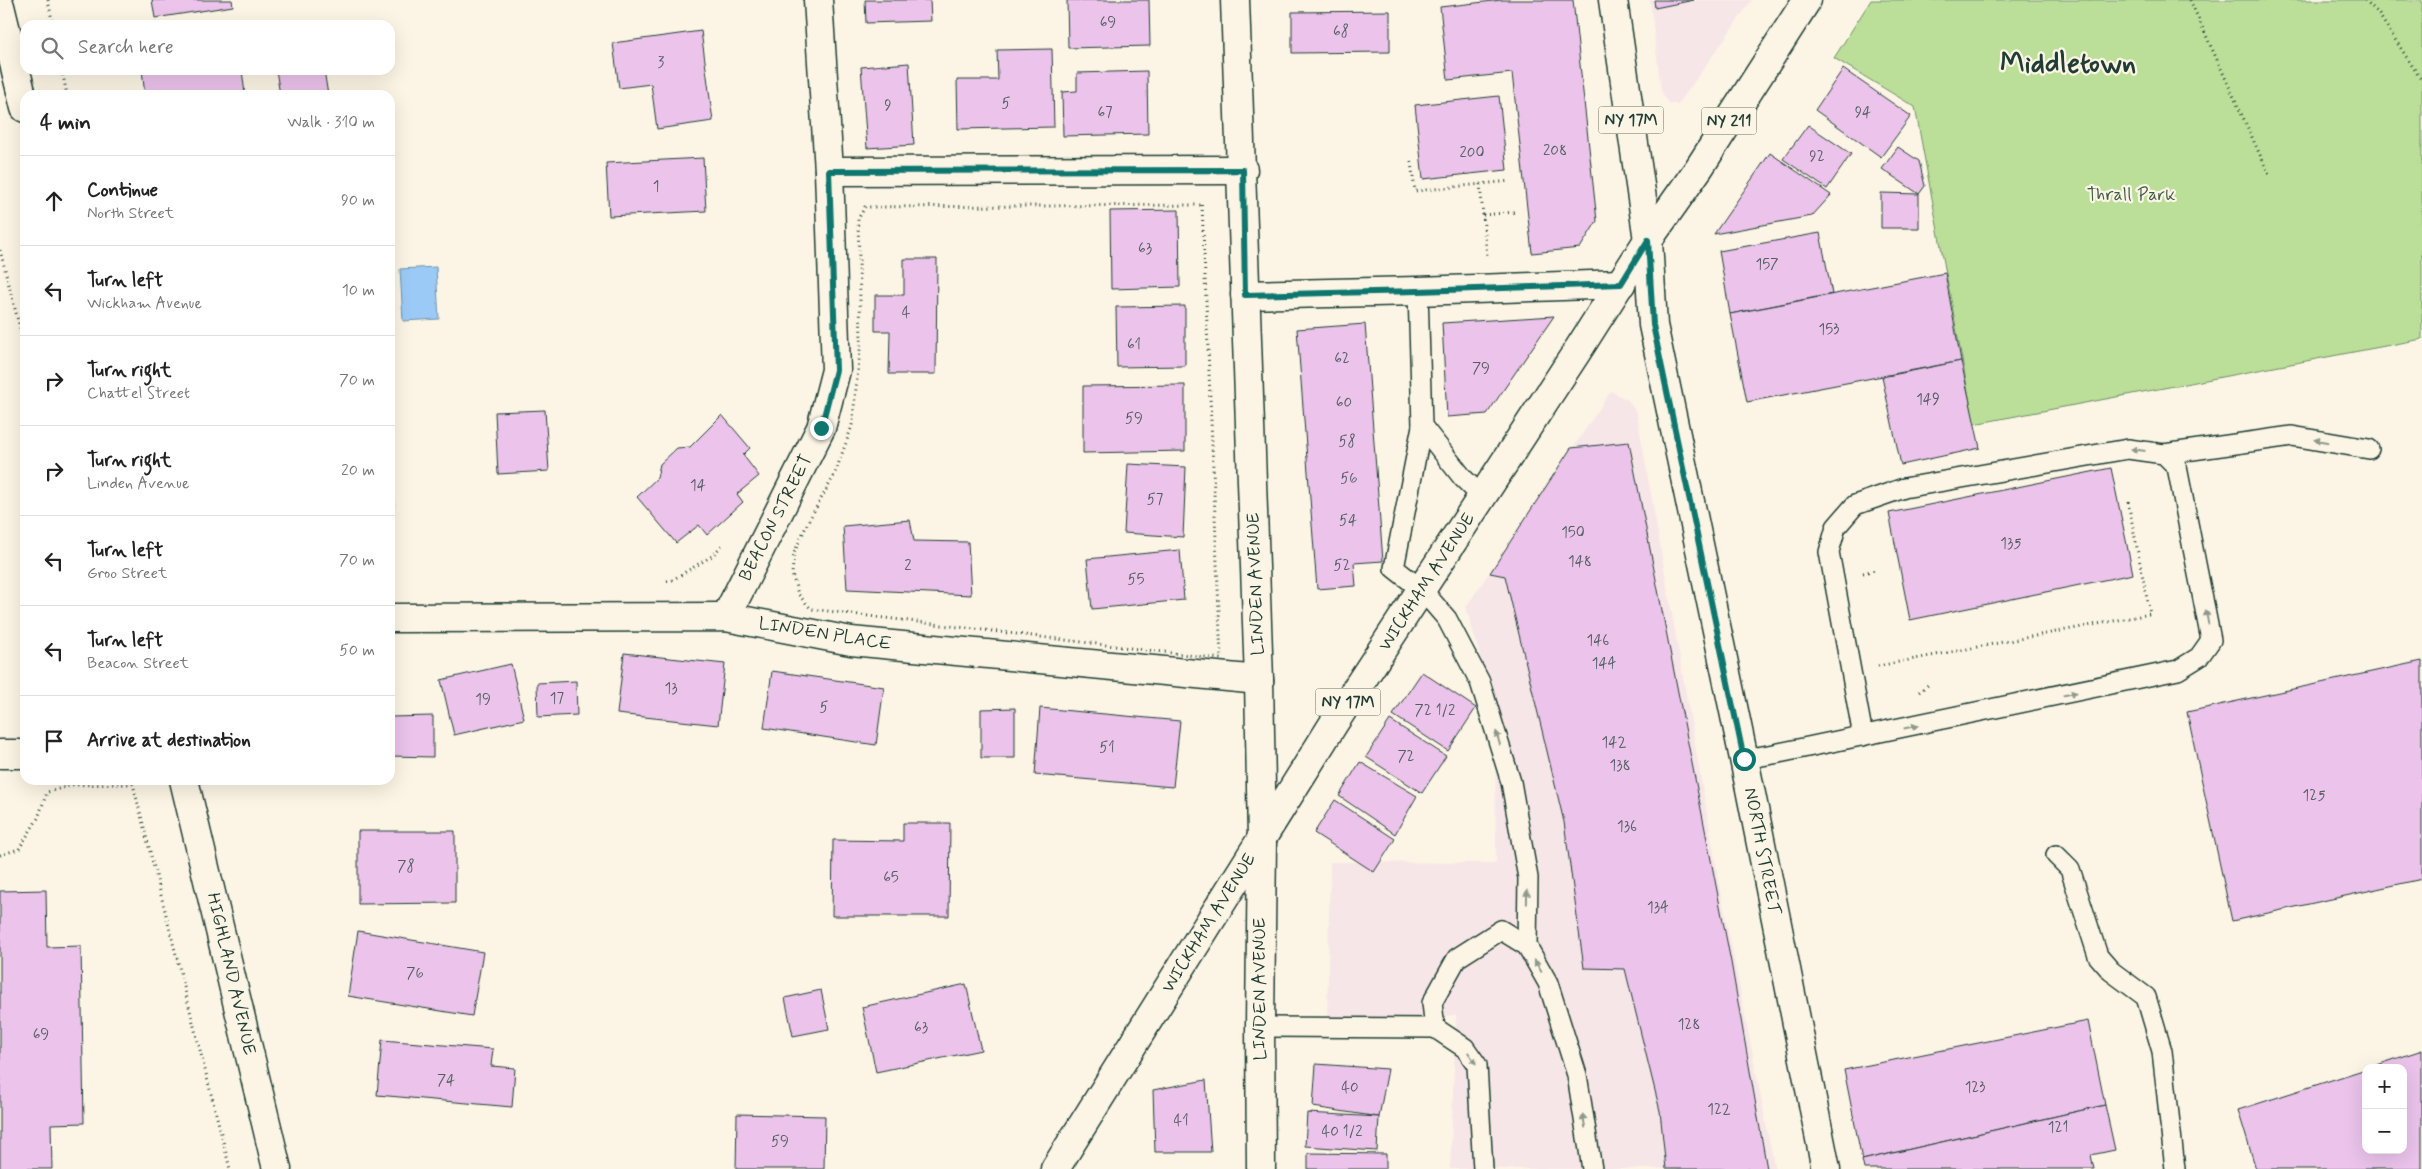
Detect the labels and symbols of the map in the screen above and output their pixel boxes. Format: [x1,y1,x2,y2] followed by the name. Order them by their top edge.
[1100,13,1116,33] house number: 69
[1333,22,1349,42] house number: 68
[2000,46,2136,83] district label: Middletown
[658,53,665,73] house number: 3
[1001,94,1011,114] house number: 5
[884,96,892,116] house number: 9
[1097,103,1113,123] house number: 67
[1855,103,1871,123] house number: 94
[1598,106,1664,134] road number: NY 17M
[1702,108,1756,134] road number: NY 211
[1543,141,1567,161] house number: 208
[1460,143,1484,163] house number: 200
[1809,147,1825,167] house number: 92
[653,177,659,197] house number: 1
[2087,183,2175,207] park label: Thrall Park
[1138,239,1152,259] house number: 63
[1755,255,1779,275] house number: 157
[902,303,911,323] house number: 4
[1819,320,1839,340] house number: 153
[1127,335,1141,355] house number: 61
[1334,349,1350,369] house number: 62
[1472,359,1490,379] house number: 79
[1916,390,1940,410] house number: 149
[1336,393,1352,413] house number: 60
[1125,409,1143,429] house number: 59
[810,417,833,440] route end
[1338,432,1356,452] house number: 58
[2313,437,2329,445] one-way arrow
[2130,446,2146,454] one-way arrow
[734,451,818,585] street label: BEACON STREET
[1340,469,1358,489] house number: 56
[690,476,706,496] house number: 14
[1147,490,1164,510] house number: 57
[1373,508,1481,656] street label: WICKHAM AVENUE
[1339,511,1357,531] house number: 54
[1242,512,1270,656] street label: LINDEN AVENUE
[1561,523,1585,543] house number: 150
[2000,534,2022,554] house number: 135
[1568,552,1592,572] house number: 148
[904,556,912,576] house number: 2
[1334,556,1351,576] house number: 52
[1128,570,1145,590] house number: 55
[2203,610,2211,625] one-way arrow
[757,612,893,656] street label: LINDEN PLACE
[1587,631,1609,651] house number: 146
[1592,654,1616,674] house number: 144
[664,679,678,699] house number: 13
[550,689,565,709] house number: 17
[1316,689,1380,716] road number: NY 17M
[475,690,491,710] house number: 19
[2062,690,2077,698] one-way arrow
[819,698,829,718] house number: 5
[1415,701,1455,721] house number: 72 1/2
[1903,722,1919,730] one-way arrow
[1494,730,1502,745] one-way arrow
[1602,733,1626,753] house number: 142
[1099,738,1115,758] house number: 51
[1397,747,1415,767] house number: 72
[1733,748,1756,771] route start
[1609,756,1631,776] house number: 138
[1738,785,1786,917] street label: NORTH STREET
[2303,786,2325,806] house number: 125
[1617,817,1637,837] house number: 136
[1156,849,1262,997] street label: WICKHAM AVENUE
[397,857,415,877] house number: 78
[883,868,899,888] house number: 65
[1524,889,1532,905] one-way arrow
[201,890,261,1058] street label: HIGHLAND AVENUE
[1647,898,1669,918] house number: 134
[1248,918,1272,1060] street label: LINDEN AVENUE
[1534,959,1543,973] one-way arrow
[406,964,424,984] house number: 76
[1678,1015,1700,1035] house number: 128
[914,1018,928,1038] house number: 63
[33,1025,49,1045] house number: 69
[1467,1052,1477,1065] one-way arrow
[437,1071,455,1091] house number: 74
[1341,1078,1359,1098] house number: 40
[1965,1078,1985,1098] house number: 123
[1707,1100,1731,1120] house number: 122
[1173,1111,1189,1131] house number: 41
[1580,1113,1588,1129] one-way arrow
[2048,1118,2068,1138] house number: 121
[1321,1122,1363,1142] house number: 40 1/2
[771,1132,789,1152] house number: 59

